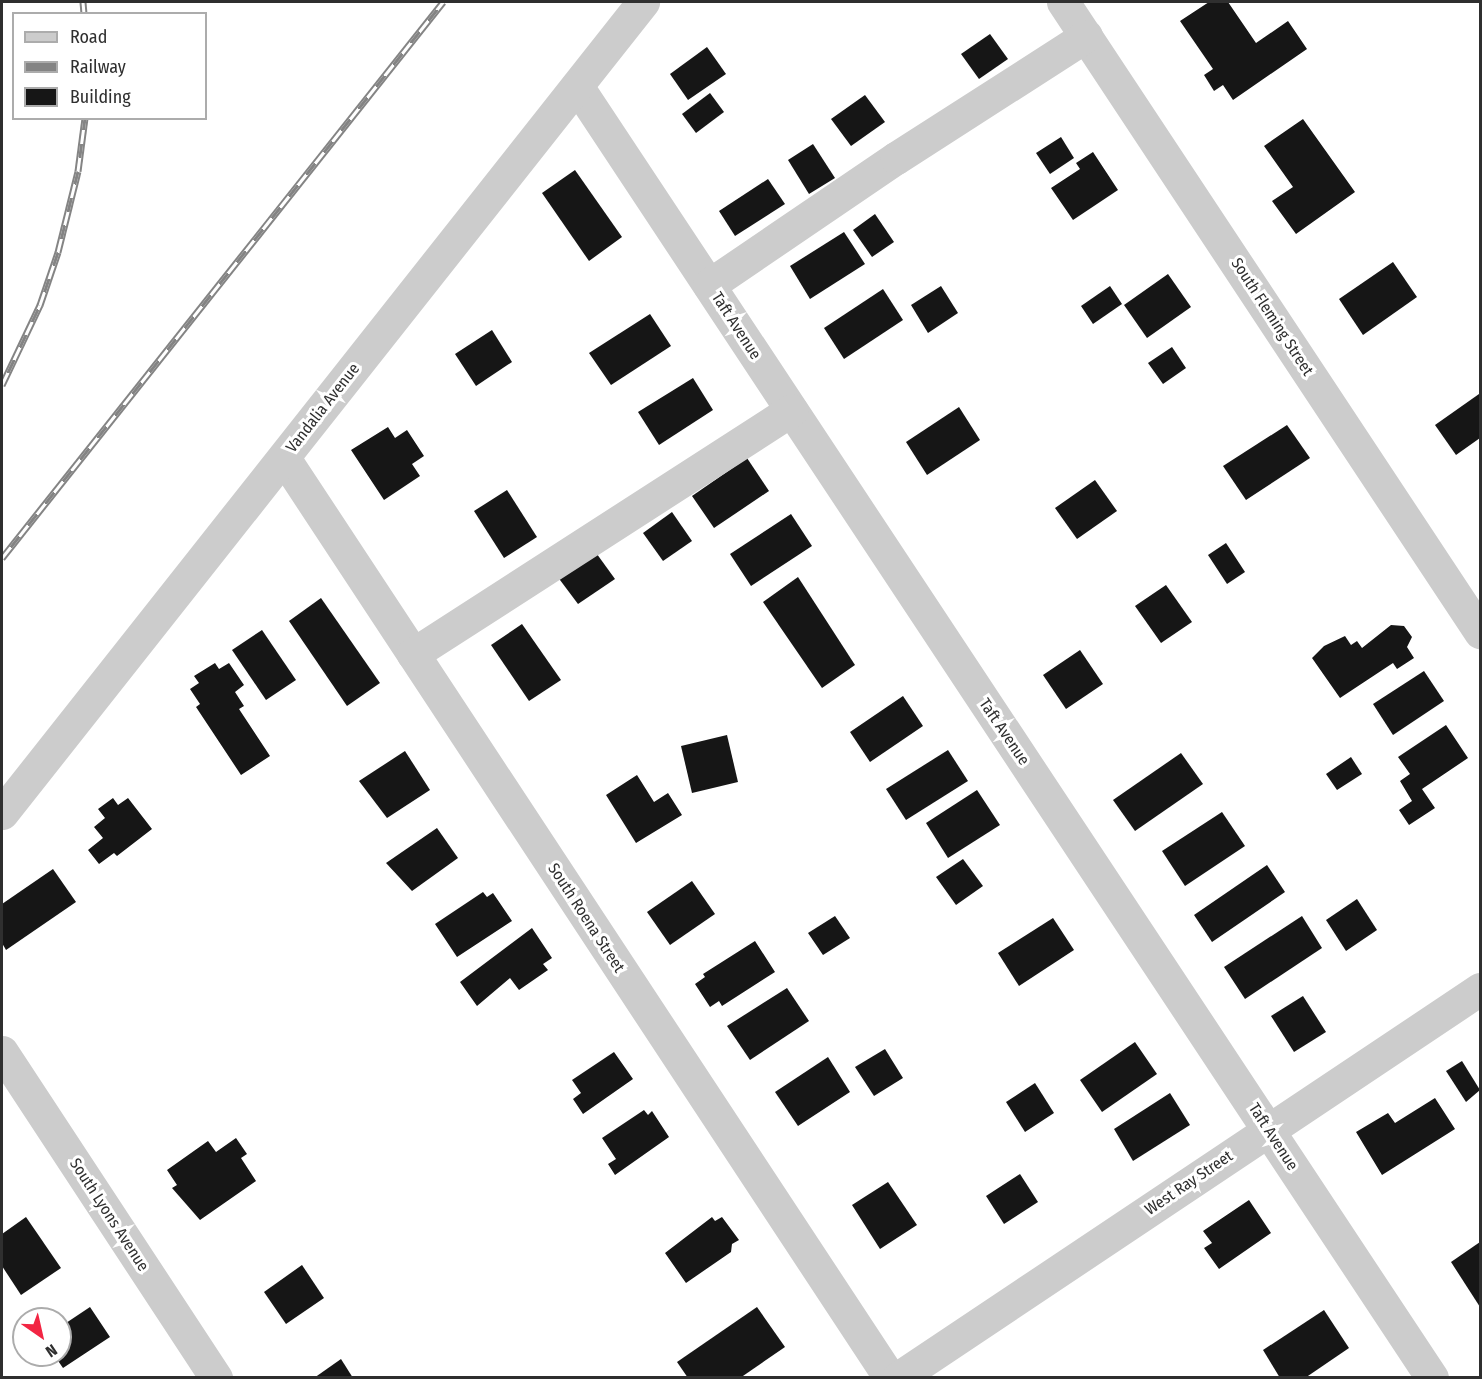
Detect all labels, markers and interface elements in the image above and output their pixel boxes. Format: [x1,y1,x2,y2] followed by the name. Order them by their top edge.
[12,12,207,120] legend
[70,26,107,48] text: Road
[70,56,126,78] text: Railway
[70,86,131,108] text: Building
[1227,255,1317,379] street label: South Fleming Street
[707,289,765,363] street label: Taft Avenue
[282,360,364,456] street label: Vandalia Avenue
[975,695,1033,769] street label: Taft Avenue
[544,860,628,976] street label: South Roena Street
[1244,1100,1302,1174] street label: Taft Avenue
[1141,1147,1237,1219] street label: West Ray Street
[65,1155,153,1275] street label: South Lyons Avenue
[12,1307,72,1367] north arrow
[42,1340,61,1361] text: N

